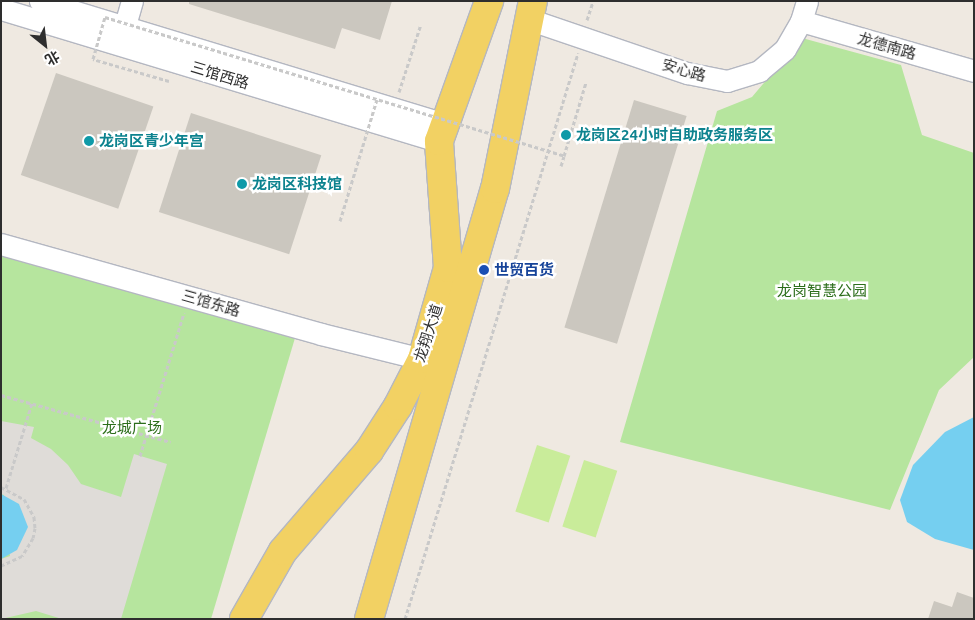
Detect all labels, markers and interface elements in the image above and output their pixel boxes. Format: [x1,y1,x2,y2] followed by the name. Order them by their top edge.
[20,20,70,70] north arrow
[856,29,918,63] street label: 龙德南路
[42,48,62,69] text: 北
[660,55,708,85] street label: 安心路
[189,58,251,92] street label: 三馆西路
[576,126,773,144] place label: 龙岗区24小时自助政务服务区
[560,129,572,141] marker: 龙岗区24小时自助政务服务区
[99,132,204,150] place label: 龙岗区青少年宫
[83,135,95,147] marker: 龙岗区青少年宫
[252,175,342,193] place label: 龙岗区科技馆
[236,178,248,190] marker: 龙岗区科技馆
[494,261,554,279] place label: 世贸百货
[478,264,490,276] marker: 世贸百货
[777,282,867,300] park label: 龙岗智慧公园
[180,286,242,320] street label: 三馆东路
[410,302,446,364] street label: 龙翔大道
[102,419,162,437] park label: 龙城广场

